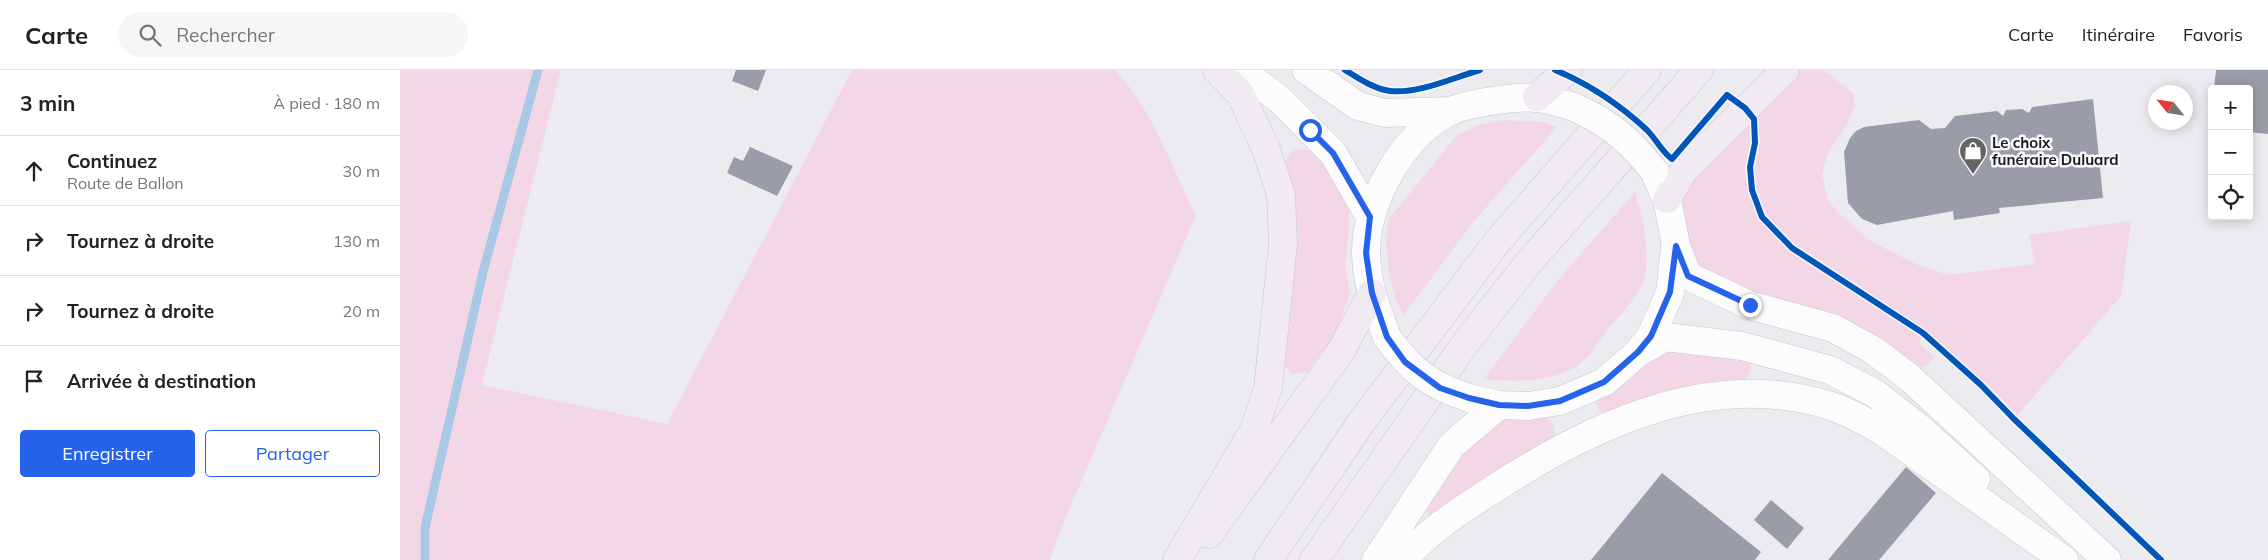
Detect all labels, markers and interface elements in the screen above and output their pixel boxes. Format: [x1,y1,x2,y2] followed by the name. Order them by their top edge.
[118,12,468,57] search box
[25,20,88,50] text: Carte
[136,21,164,49] icon: search
[176,23,275,47] text: Rechercher
[2008,23,2054,46] text: Carte
[2082,23,2155,46] text: Itinéraire
[2183,23,2243,46] text: Favoris
[2148,85,2193,130] north arrow
[2208,85,2253,220] map controls
[2208,85,2253,130] button: +
[20,90,75,116] text: 3 min
[273,93,380,113] text: À pied · 180 m
[1299,119,1322,142] route start
[2208,130,2253,175] button: −
[1992,133,2118,169] place label: Le choix funéraire Duluard
[1958,136,1988,175] shop icon: Le choix funéraire Duluard
[67,149,157,173] text: Continuez
[20,157,48,185] icon: ahead
[343,161,380,181] text: 30 m
[67,173,184,193] text: Route de Ballon
[2208,175,2253,220] button: locate
[20,227,48,255] icon: right
[67,229,214,253] text: Tournez à droite
[333,231,380,251] text: 130 m
[1739,294,1762,317] route end
[20,297,48,325] icon: right
[67,299,214,323] text: Tournez à droite
[343,301,380,321] text: 20 m
[20,367,48,395] icon: arrive
[67,369,256,393] text: Arrivée à destination
[20,430,195,477] button: Enregistrer
[205,430,380,477] button: Partager

